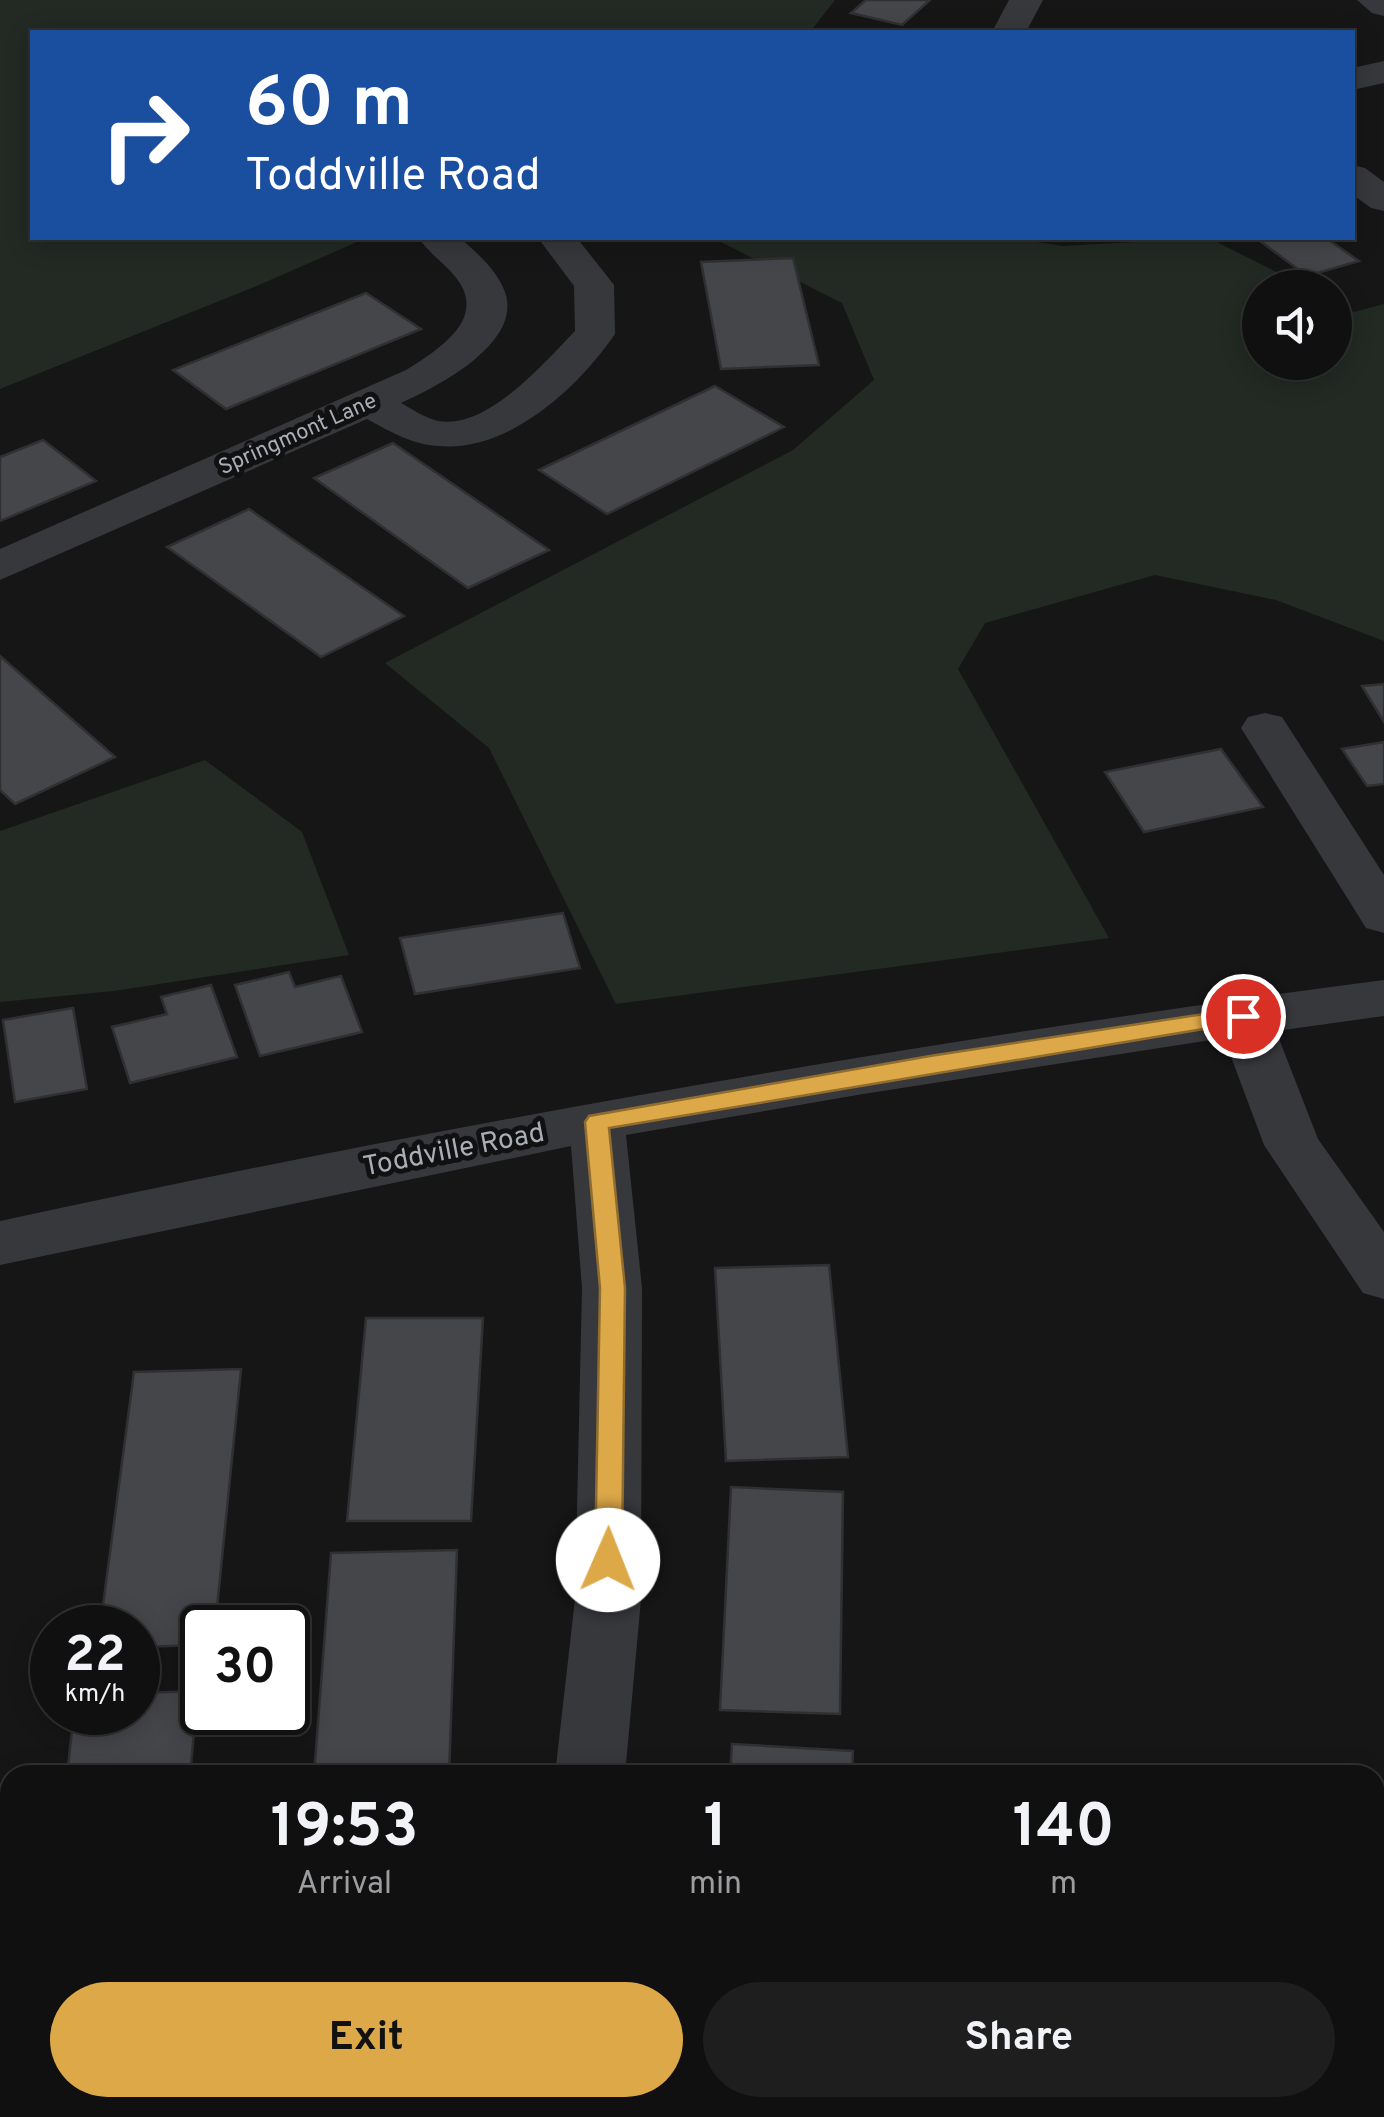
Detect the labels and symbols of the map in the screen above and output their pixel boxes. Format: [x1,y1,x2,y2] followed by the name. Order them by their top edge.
[215,388,381,482] street label: Springmont Lane
[1201,974,1286,1059] pin
[360,1116,548,1186] street label: Toddville Road
[556,1508,660,1612] position arrow
[180,1605,310,1735] speed limit sign: 30

